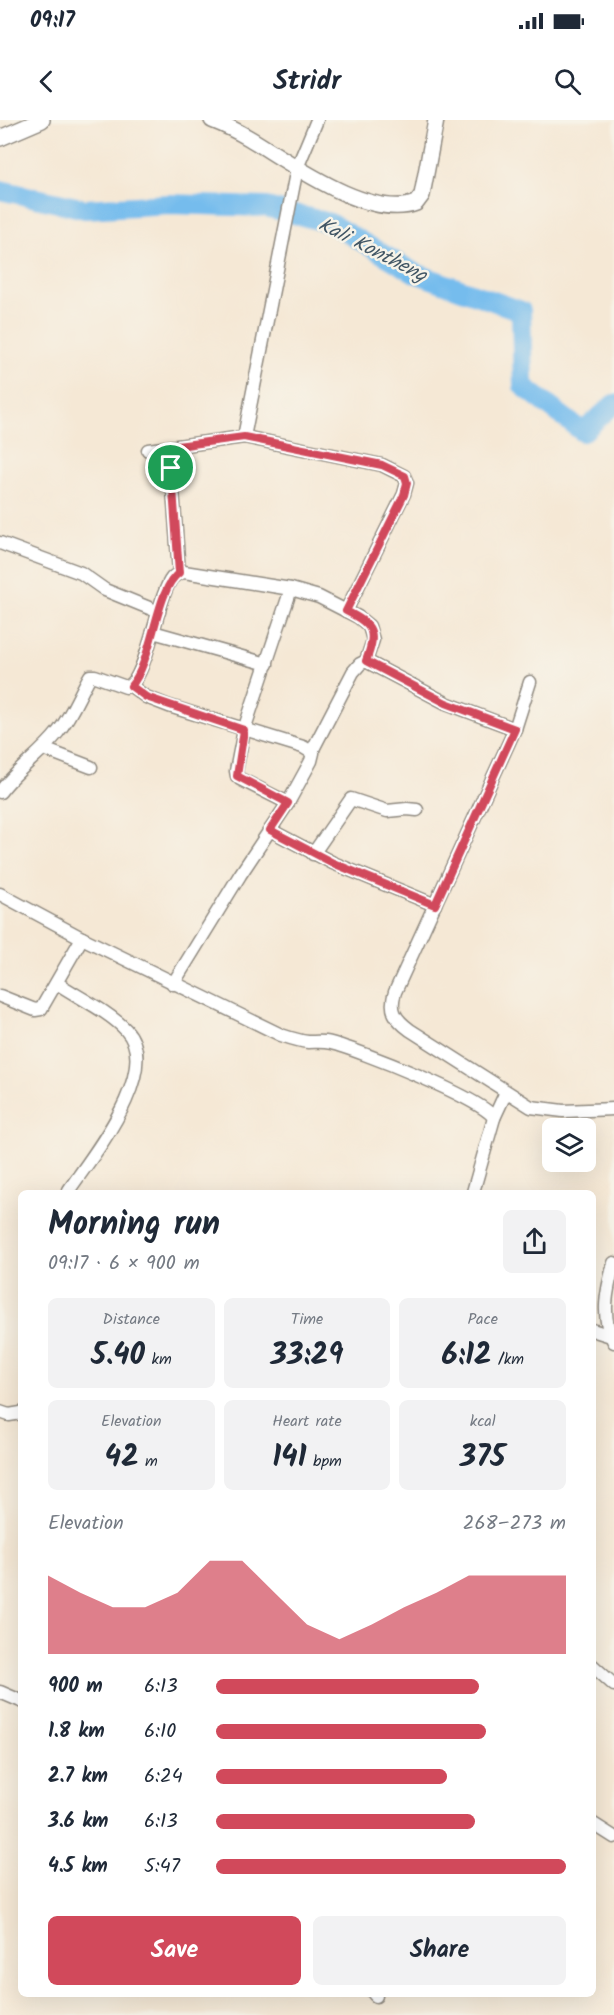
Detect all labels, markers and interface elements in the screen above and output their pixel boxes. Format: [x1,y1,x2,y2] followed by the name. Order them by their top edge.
[30,4,75,39] text: 09:17
[273,60,341,103] text: Stridr
[30,65,63,98] icon: back
[551,65,584,98] icon: search
[312,210,433,293] water label: Kali Kontheng
[145,442,196,493] pin
[154,451,187,484] icon: arrive
[542,1118,596,1172] map controls
[542,1118,596,1172] button: layers
[48,1199,220,1252] text: Morning run
[503,1210,566,1273] button: share
[48,1248,200,1280] text: 09:17 · 6 × 900 m
[103,1307,160,1332] text: Distance
[291,1307,323,1332] text: Time
[467,1307,498,1332] text: Pace
[91,1332,145,1380] text: 5.40
[271,1332,343,1380] text: 33:29
[441,1332,492,1380] text: 6:12
[145,1347,172,1372] text: km
[492,1347,524,1372] text: /km
[101,1409,162,1434] text: Elevation
[272,1409,342,1434] text: Heart rate
[470,1409,496,1434] text: kcal
[105,1434,139,1482] text: 42
[272,1434,307,1482] text: 141
[460,1434,506,1482] text: 375
[139,1449,158,1474] text: m
[307,1449,342,1474] text: bpm
[48,1508,124,1540] text: Elevation
[463,1508,566,1540] text: 268–273 m
[48,1671,103,1703] text: 900 m
[144,1671,178,1703] text: 6:13
[48,1716,105,1748] text: 1.8 km
[144,1716,176,1748] text: 6:10
[48,1761,108,1793] text: 2.7 km
[144,1761,183,1793] text: 6:24
[48,1806,108,1838] text: 3.6 km
[144,1806,178,1838] text: 6:13
[48,1851,108,1883] text: 4.5 km
[144,1851,180,1883] text: 5:47
[48,1916,301,1985] button: Save
[313,1916,566,1985] button: Share

